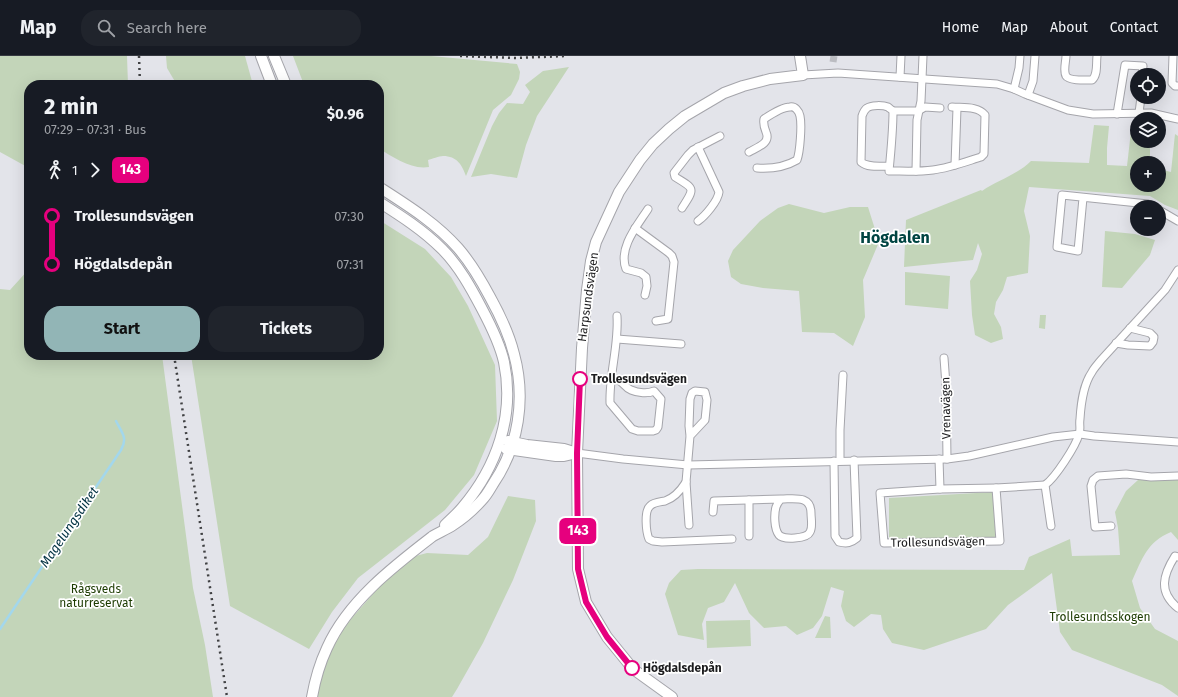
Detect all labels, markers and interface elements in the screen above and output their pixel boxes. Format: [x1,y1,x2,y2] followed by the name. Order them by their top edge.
[81,10,361,46] search box
[20,16,57,39] text: Map
[95,17,117,39] icon: search
[127,19,207,37] text: Search here
[942,19,979,36] text: Home
[1001,19,1028,36] text: Map
[1050,19,1088,36] text: About
[1110,19,1158,36] text: Contact
[1130,68,1166,236] map controls
[1130,68,1166,104] button: locate
[44,93,98,120] text: 2 min
[327,105,364,123] text: $0.96
[1130,112,1166,148] button: layers
[44,122,146,137] text: 07:29 – 07:31 · Bus
[1130,156,1166,192] button: +
[44,159,66,181] icon: walk
[84,159,106,181] icon: forward
[120,161,141,178] text: 143
[72,163,78,178] text: 1
[1130,200,1166,236] button: −
[74,207,194,225] text: Trollesundsvägen
[334,209,364,224] text: 07:30
[860,228,930,247] district label: Högdalen
[575,251,601,343] street label: Harpsundsvägen
[74,255,172,273] text: Högdalsdepån
[336,257,364,272] text: 07:31
[44,306,200,352] button: Start
[208,306,364,352] button: Tickets
[572,371,588,387] marker: Trollesundsvägen
[591,372,687,386] place label: Trollesundsvägen
[938,377,954,439] street label: Vrenavägen
[37,484,102,570] water label: Magelungsdiket
[555,518,601,544] line badge: 143
[567,522,589,539] text: 143
[891,534,985,550] street label: Trollesundsvägen
[59,582,134,610] park label: Rågsveds naturreservat
[1049,610,1151,624] park label: Trollesundsskogen
[624,660,640,676] marker: Högdalsdepån
[643,661,722,675] place label: Högdalsdepån

